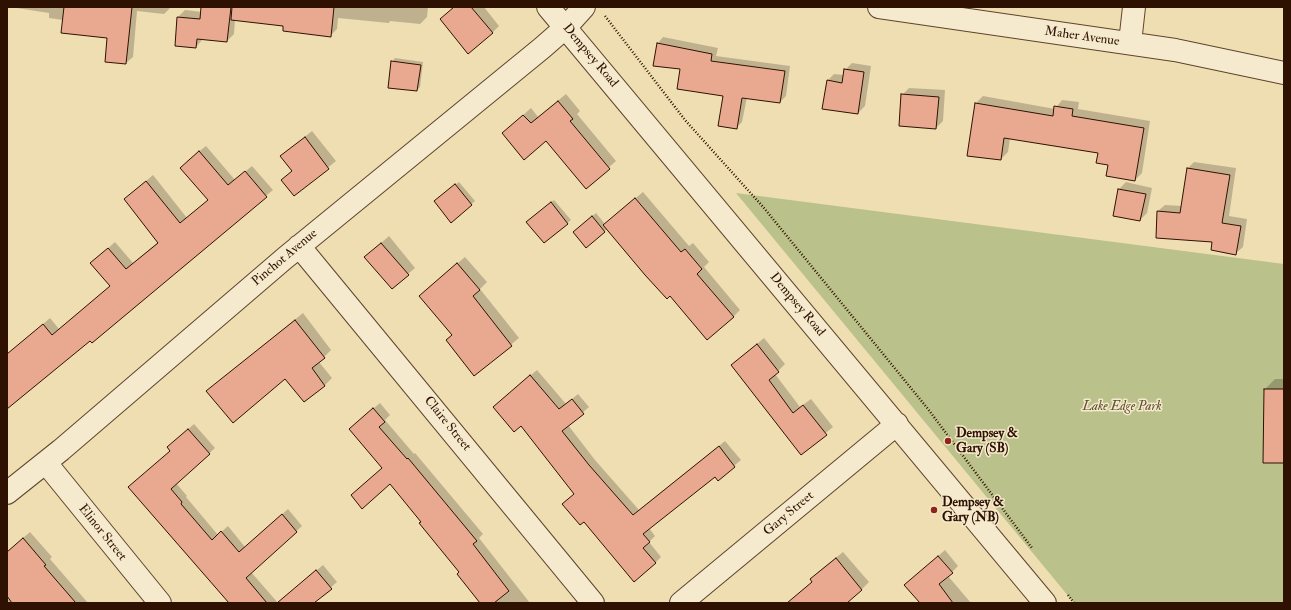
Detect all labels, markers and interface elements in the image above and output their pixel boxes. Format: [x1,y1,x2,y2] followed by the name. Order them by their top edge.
[559,21,621,91] street label: Dempsey Road
[1044,24,1120,50] street label: Maher Avenue
[249,226,321,290] street label: Pinchot Avenue
[766,270,828,340] street label: Dempsey Road
[420,393,474,455] street label: Claire Street
[1082,399,1162,415] park label: Lake Edge Park
[956,426,1018,457] place label: Dempsey & Gary (SB)
[943,436,953,446] marker: Dempsey & Gary (SB)
[761,488,817,540] street label: Gary Street
[942,495,1004,526] place label: Dempsey & Gary (NB)
[75,502,129,564] street label: Elinor Street
[929,505,939,515] marker: Dempsey & Gary (NB)

